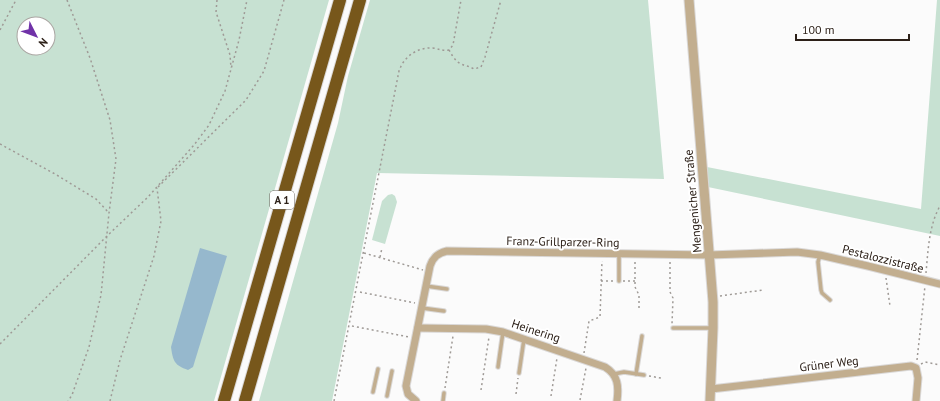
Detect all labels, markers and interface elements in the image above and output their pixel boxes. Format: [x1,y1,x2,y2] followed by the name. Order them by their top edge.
[16,16,56,56] north arrow
[796,16,909,42] scale bar
[802,22,835,37] text: 100 m
[36,35,51,50] text: N
[681,149,704,253] street label: Mengenicher Straße
[270,191,294,209] road number: A 1
[506,233,620,250] street label: Franz-Grillparzer-Ring
[841,241,925,276] street label: Pestalozzistraße
[510,316,562,345] street label: Heinering
[799,352,859,375] street label: Grüner Weg

